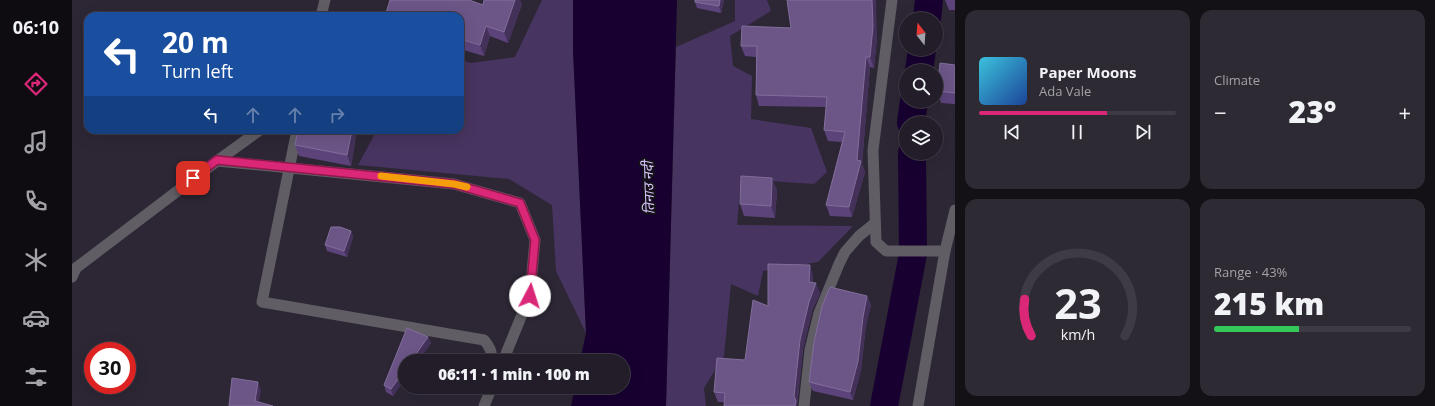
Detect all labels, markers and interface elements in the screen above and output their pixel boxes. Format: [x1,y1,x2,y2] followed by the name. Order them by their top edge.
[899,12,943,56] north arrow
[899,12,943,160] map controls
[13,15,59,39] text: 06:10
[162,23,229,61] text: 20 m
[96,28,148,80] icon: left
[162,59,233,83] text: Turn left
[1039,62,1137,82] text: Paper Moons
[899,64,943,108] button: search
[22,70,50,98] icon: directions
[1214,71,1260,89] text: Climate
[1039,82,1091,100] text: Ada Vale
[1289,91,1336,132] text: 23°
[1214,97,1227,127] text: −
[1398,97,1411,127] text: +
[200,104,222,126] icon: left
[242,104,264,126] icon: ahead
[284,104,306,126] icon: ahead
[326,104,348,126] icon: right
[899,116,943,160] button: layers
[1001,121,1023,143] icon: previous
[1066,121,1088,143] icon: pause
[1132,121,1154,143] icon: next
[22,128,50,156] icon: music
[637,158,658,215] water label: तिनाउ नदी
[176,161,210,195] pin
[182,167,204,189] icon: arrive
[22,187,50,215] icon: phone
[22,246,50,274] icon: climate
[1214,263,1287,281] text: Range · 43%
[1054,274,1101,330] text: 23
[509,275,551,317] position arrow
[1214,283,1324,324] text: 215 km
[22,304,50,332] icon: car
[1060,324,1095,343] text: km/h
[84,342,136,394] speed limit sign: 30
[22,363,50,391] icon: filters
[438,364,590,384] text: 06:11 · 1 min · 100 m

